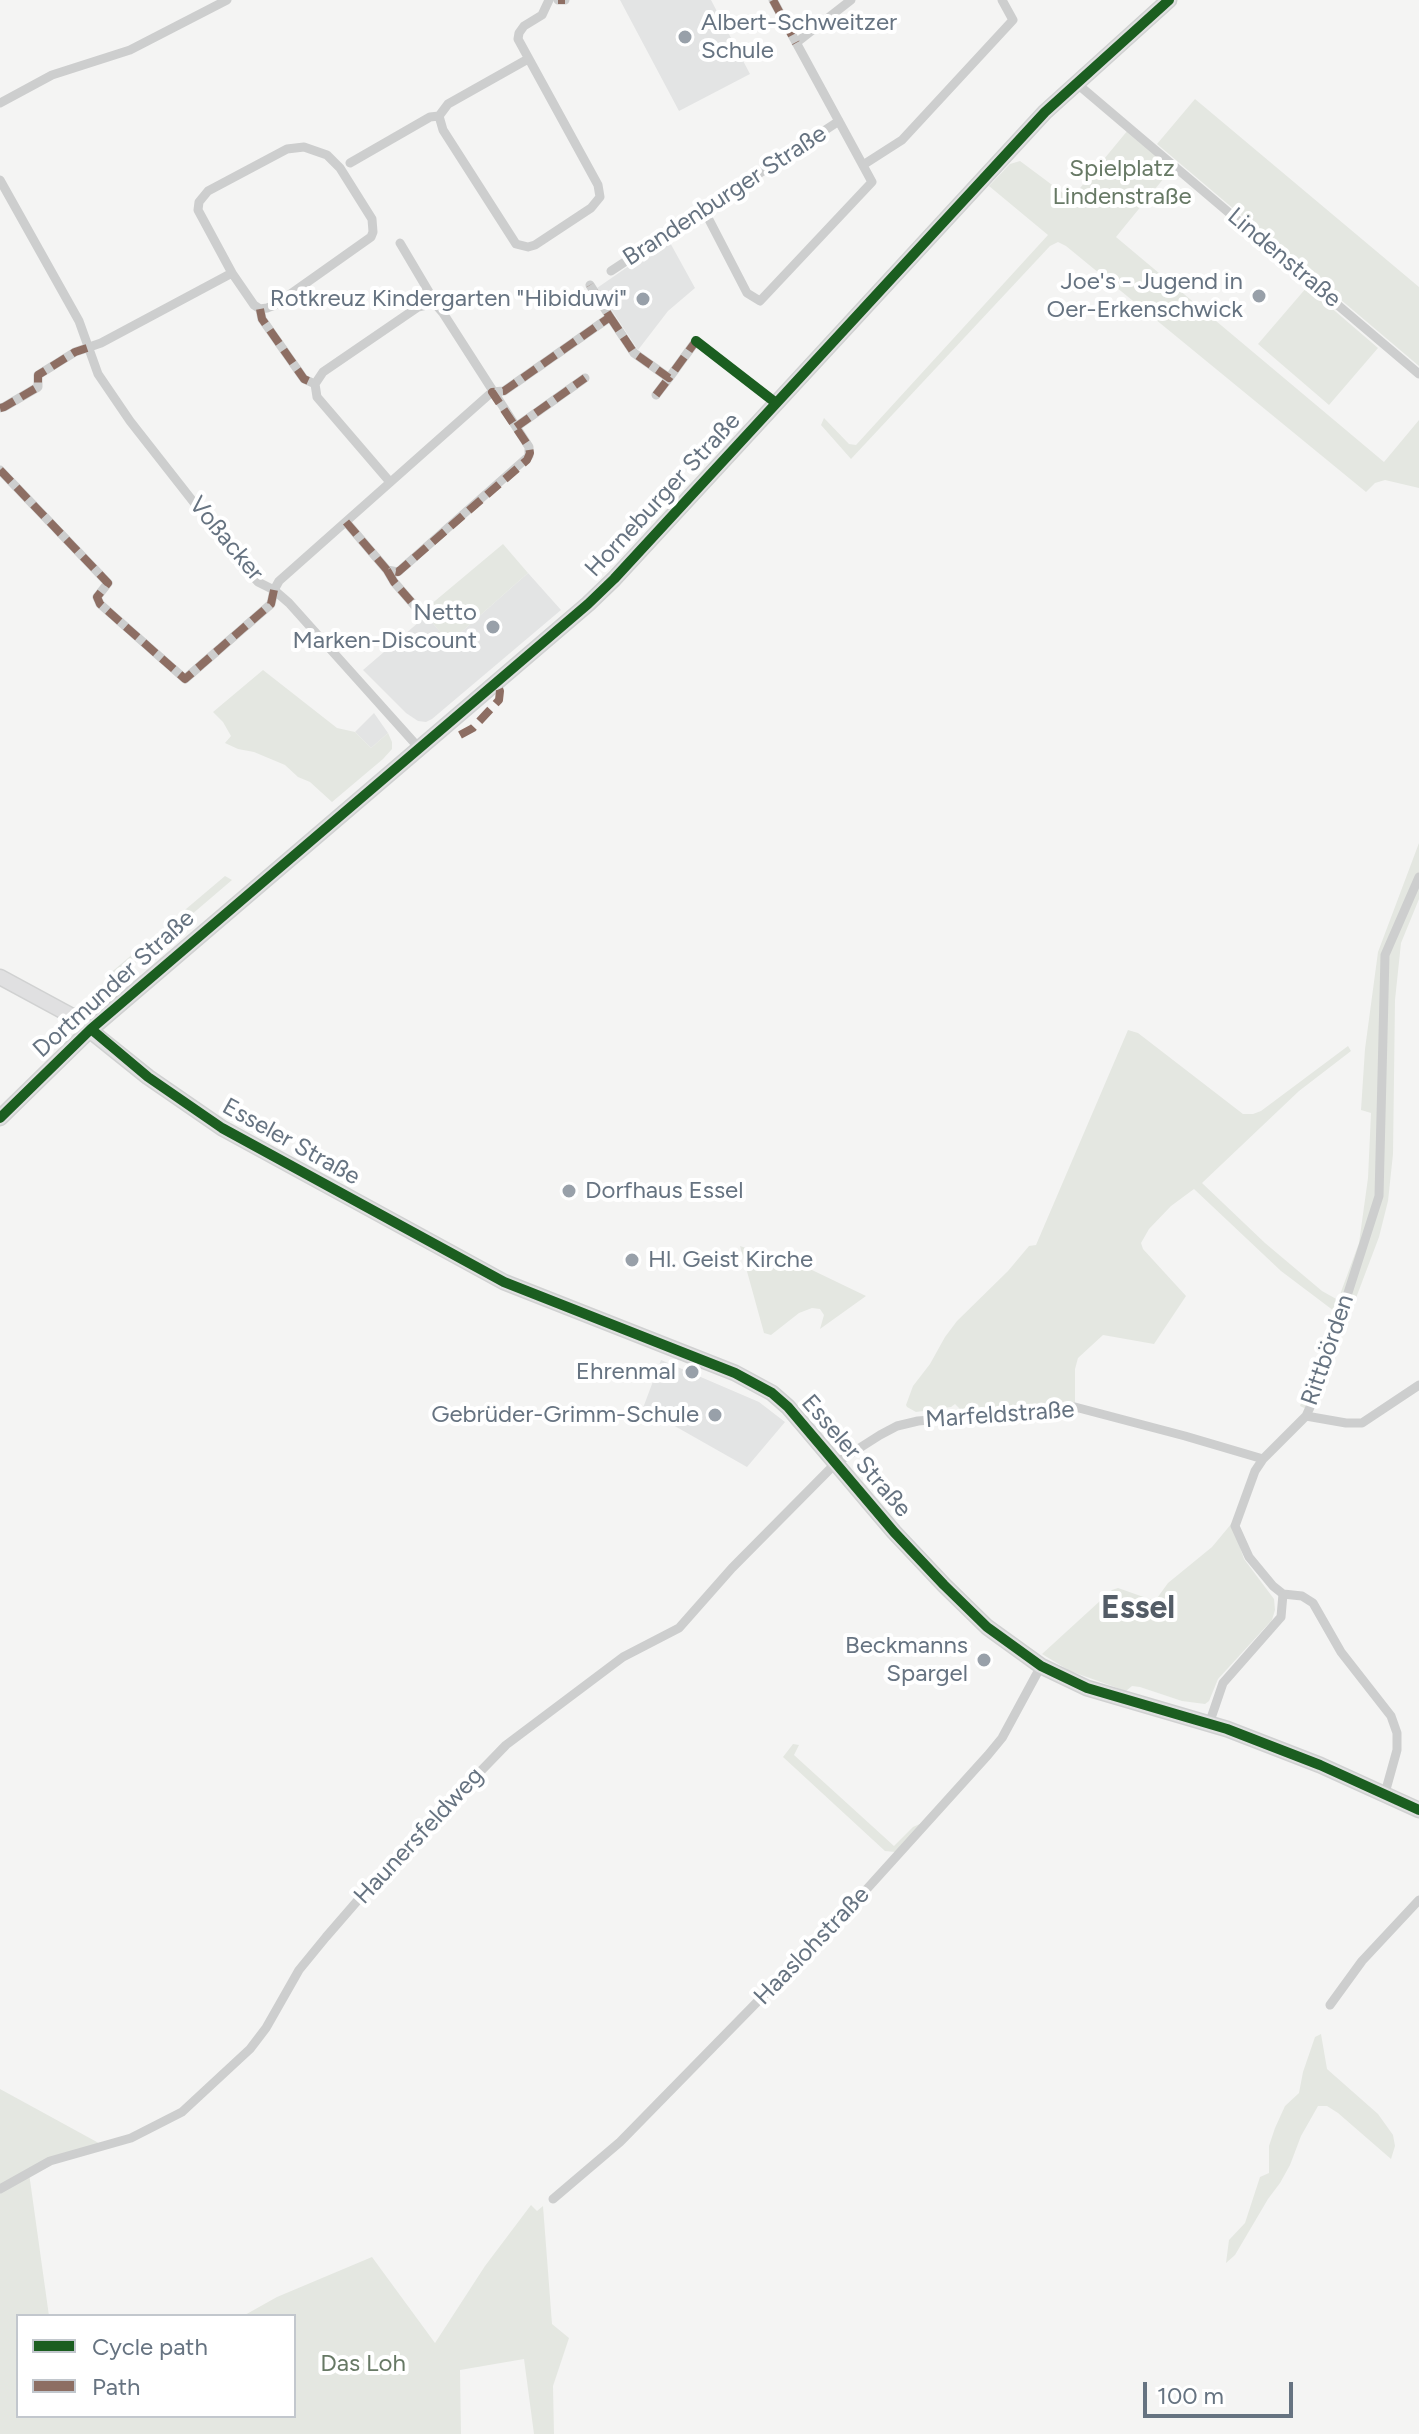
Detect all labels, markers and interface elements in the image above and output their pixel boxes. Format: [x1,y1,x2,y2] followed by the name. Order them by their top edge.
[701,9,897,65] place label: Albert-Schweitzer Schule
[676,28,694,46] marker: Albert-Schweitzer Schule
[618,120,832,272] street label: Brandenburger Straße
[1052,155,1192,211] park label: Spielplatz Lindenstraße
[1221,202,1347,314] street label: Lindenstraße
[1047,268,1243,324] place label: Joe's - Jugend in Oer-Erkenschwick
[270,285,627,313] place label: Rotkreuz Kindergarten "Hibiduwi"
[1250,287,1268,305] marker: Joe's - Jugend in Oer-Erkenschwick
[634,290,652,308] marker: Rotkreuz Kindergarten "Hibiduwi"
[579,407,747,583] street label: Horneburger Straße
[183,491,269,587] street label: Voßacker
[292,599,477,655] place label: Netto Marken-Discount
[484,618,502,636] marker: Netto Marken-Discount
[28,904,200,1064] street label: Dortmunder Straße
[217,1092,365,1192] street label: Esseler Straße
[585,1177,743,1205] place label: Dorfhaus Essel
[560,1182,578,1200] marker: Dorfhaus Essel
[648,1246,813,1274] place label: Hl. Geist Kirche
[623,1251,641,1269] marker: Hl. Geist Kirche
[1296,1291,1360,1409] street label: Rittbörden
[576,1358,676,1386] place label: Ehrenmal
[683,1363,701,1381] marker: Ehrenmal
[795,1389,917,1523] street label: Esseler Straße
[925,1395,1075,1435] street label: Marfeldstraße
[431,1401,699,1429] place label: Gebrüder-Grimm-Schule
[706,1406,724,1424] marker: Gebrüder-Grimm-Schule
[1101,1590,1175,1628] district label: Essel
[845,1632,968,1688] place label: Beckmanns Spargel
[975,1651,993,1669] marker: Beckmanns Spargel
[348,1762,490,1910] street label: Haunersfeldweg
[748,1881,876,2011] street label: Haaslohstraße
[16,2314,296,2418] legend
[92,2332,208,2361] text: Cycle path
[320,2350,406,2378] park label: Das Loh
[1147,2366,1297,2416] scale bar
[92,2372,140,2401] text: Path
[1157,2381,1224,2410] text: 100 m

